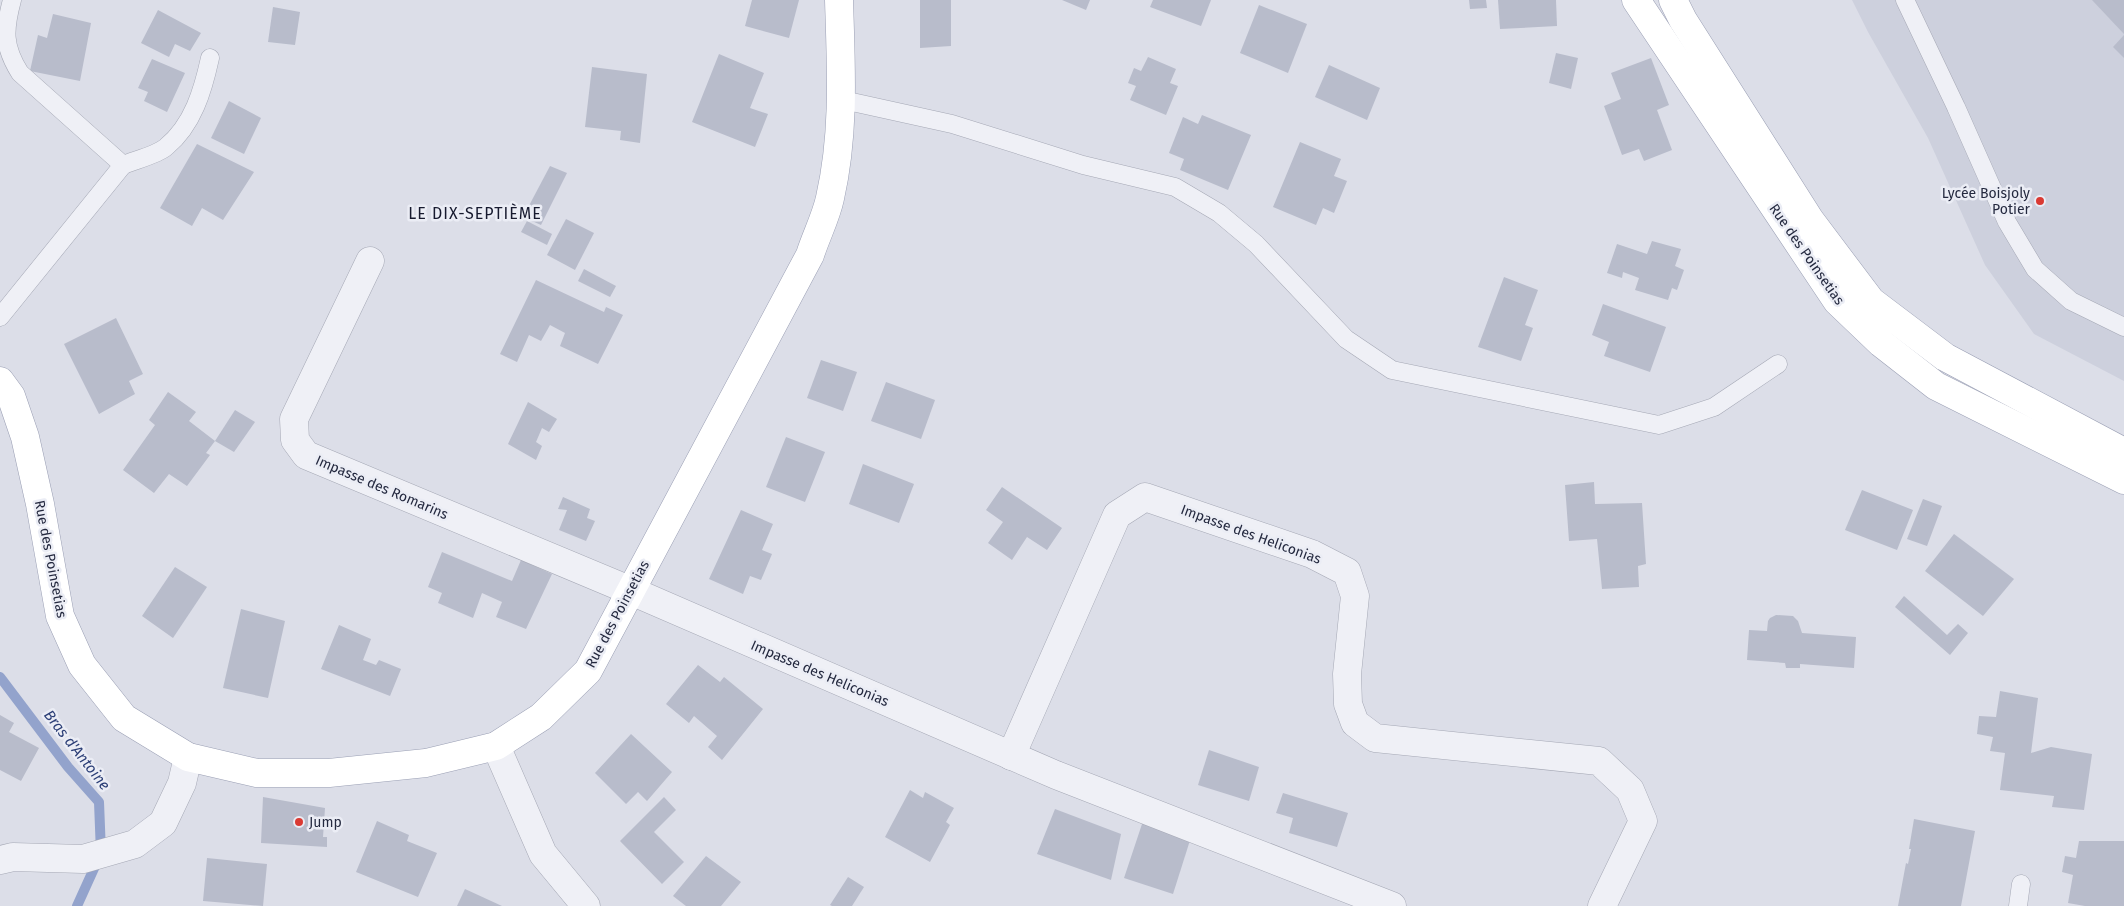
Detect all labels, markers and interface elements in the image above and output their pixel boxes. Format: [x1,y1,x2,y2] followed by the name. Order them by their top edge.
[1942,185,2031,218] place label: Lycée Boisjoly Potier
[2034,195,2046,207] marker: Lycée Boisjoly Potier
[1765,200,1848,308] street label: Rue des Poinsetias
[408,203,542,223] district label: LE DIX-SEPTIÈME
[313,452,451,523] street label: Impasse des Romarins
[31,499,70,620] street label: Rue des Poinsetias
[1178,501,1324,568] street label: Impasse des Heliconias
[582,557,653,671] street label: Rue des Poinsetias
[748,637,892,710] street label: Impasse des Heliconias
[40,706,114,794] water label: Bras d'Antoine
[309,814,342,831] place label: Jump
[293,816,305,828] marker: Jump

